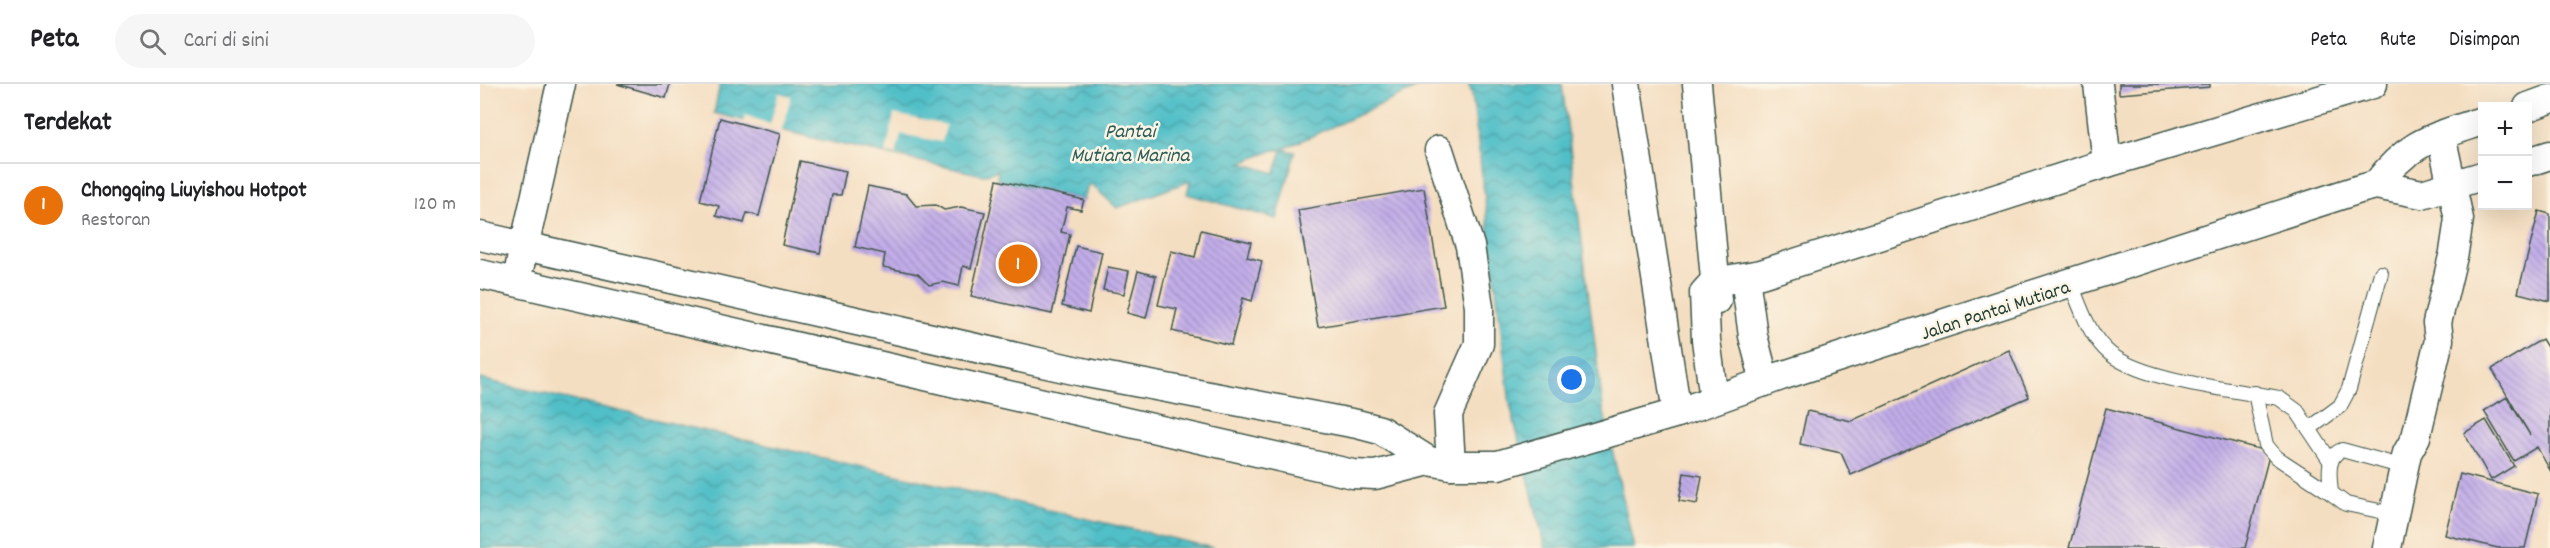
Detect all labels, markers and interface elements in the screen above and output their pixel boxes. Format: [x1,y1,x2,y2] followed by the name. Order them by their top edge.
[115,14,535,68] search box
[30,21,79,61] text: Peta
[136,25,169,58] icon: search
[184,26,269,57] text: Cari di sini
[2310,26,2347,56] text: Peta
[2380,26,2416,56] text: Rute
[2449,26,2520,56] text: Disimpan
[2478,102,2532,210] map controls
[2478,102,2532,156] button: +
[24,105,112,142] text: Terdekat
[1071,118,1190,172] water label: Pantai Mutiara Marina
[2478,156,2532,210] button: −
[81,176,307,207] text: Chongqing Liuyishou Hotpot
[41,191,46,219] text: 1
[414,191,456,219] text: 120 m
[81,207,150,235] text: Restoran
[998,242,1038,286] pin: 1
[1918,274,2074,349] street label: Jalan Pantai Mutiara
[1557,365,1586,394] your location

